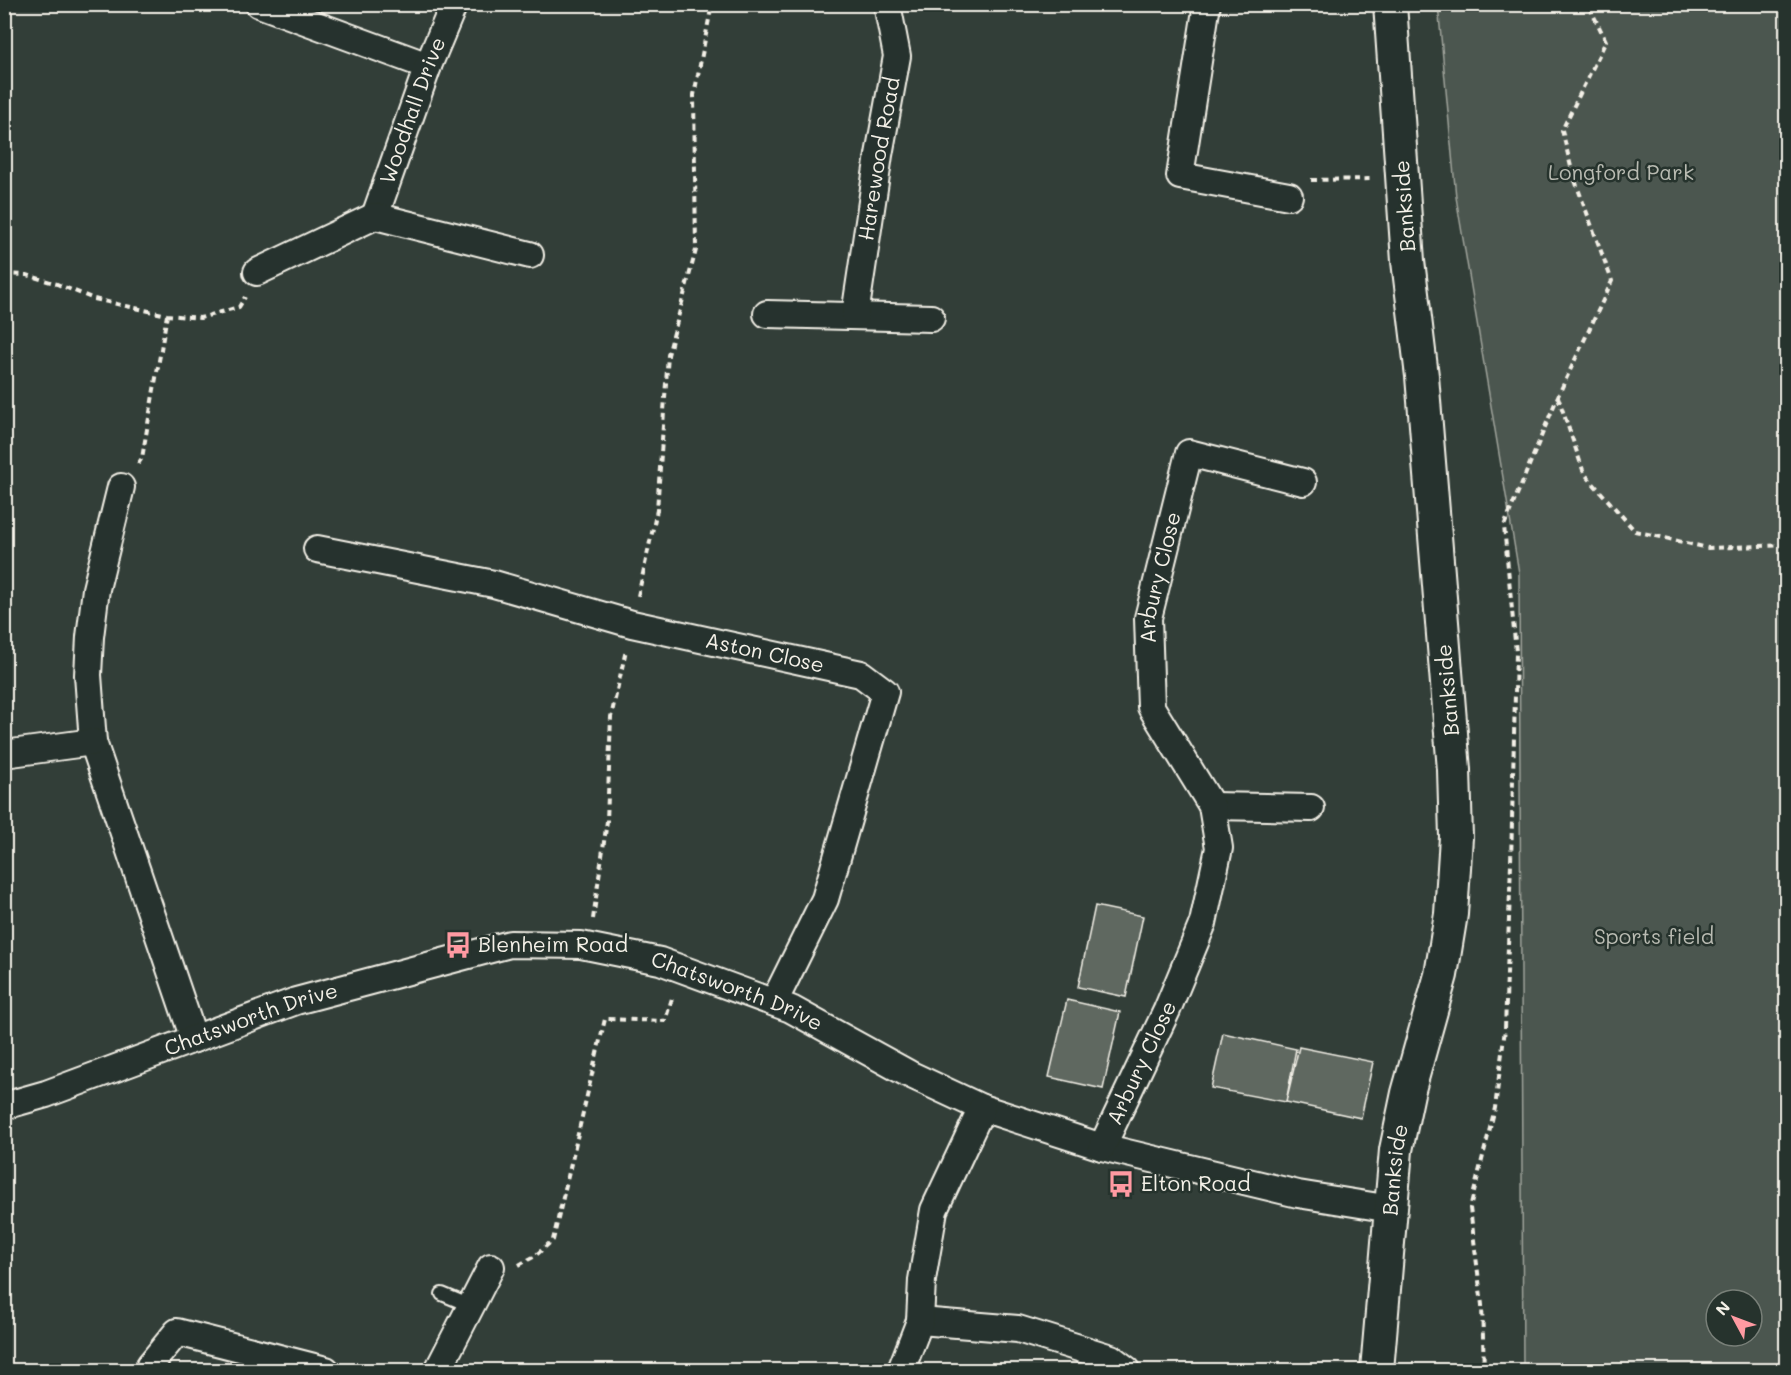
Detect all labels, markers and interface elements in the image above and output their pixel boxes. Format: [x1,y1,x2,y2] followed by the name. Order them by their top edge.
[372,32,451,187] street label: Woodhall Drive
[851,75,905,242] street label: Harewood Road
[1548,158,1694,185] park label: Longford Park
[1387,159,1420,253] street label: Bankside
[1133,509,1186,644] street label: Arbury Close
[703,625,827,678] street label: Aston Close
[1429,643,1464,737] street label: Bankside
[1594,922,1714,949] park label: Sports field
[443,930,473,960] bus stop icon: Blenheim Road
[478,930,628,957] place label: Blenheim Road
[649,945,828,1036] street label: Chatsworth Drive
[160,976,340,1061] street label: Chatsworth Drive
[1100,996,1181,1129] street label: Arbury Close
[1375,1121,1413,1217] street label: Bankside
[1106,1169,1136,1199] bus stop icon: Elton Road
[1141,1169,1251,1196] place label: Elton Road
[1704,1288,1764,1348] north arrow
[1710,1296,1734,1319] text: N

